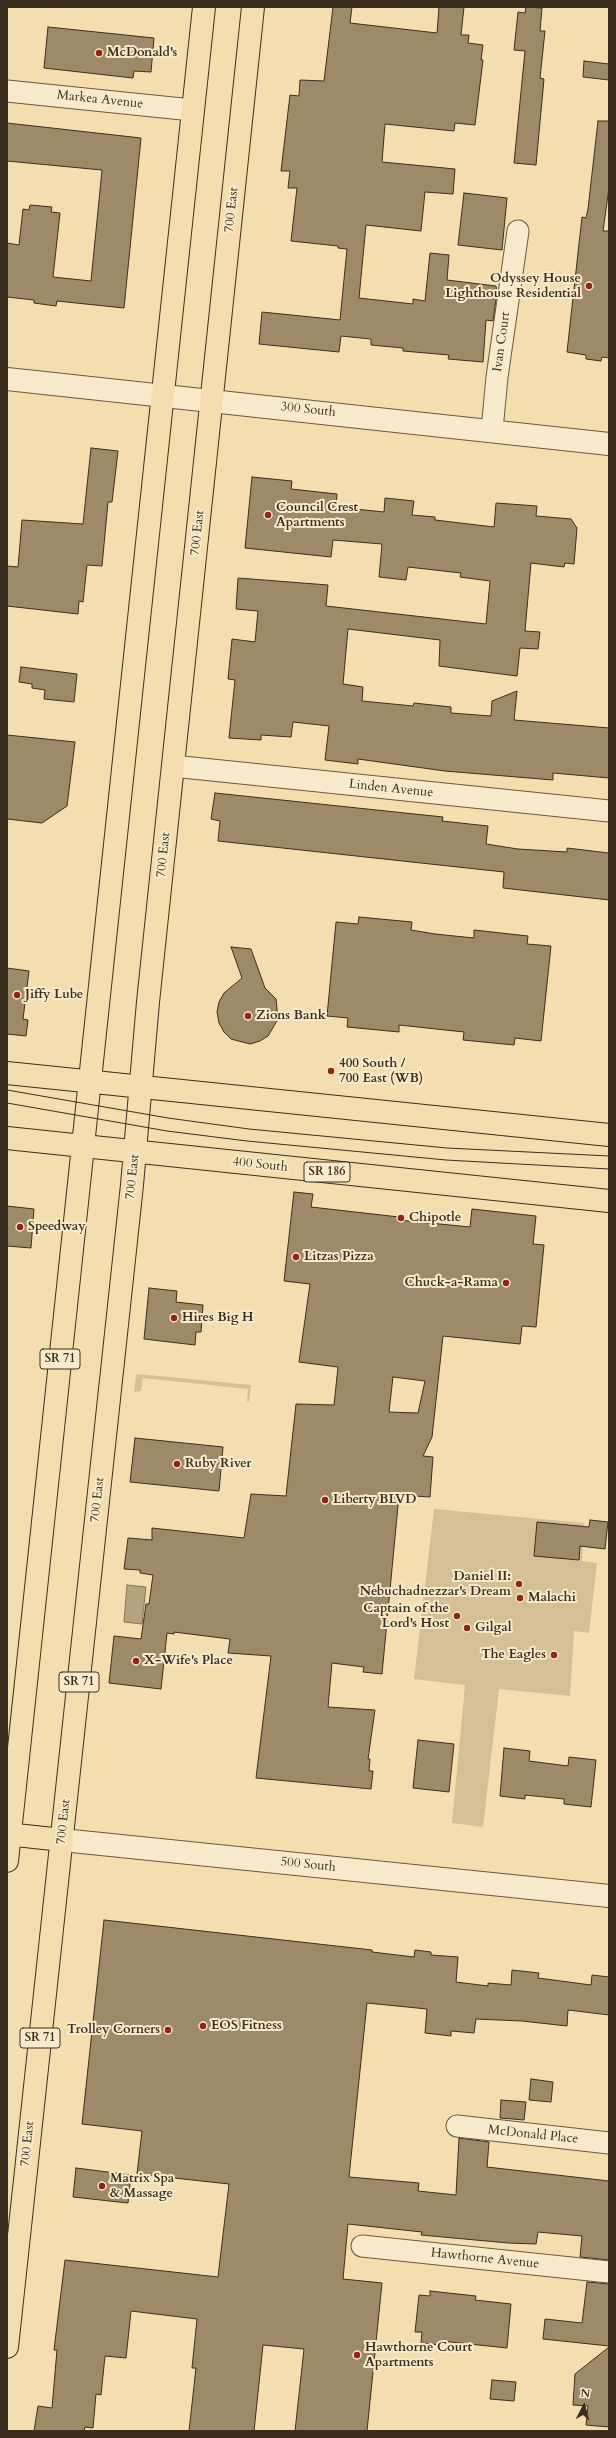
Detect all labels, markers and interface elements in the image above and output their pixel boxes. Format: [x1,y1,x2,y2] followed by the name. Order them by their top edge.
[107,45,177,61] place label: McDonald's
[94,48,104,58] marker: McDonald's
[56,88,144,112] street label: Markea Avenue
[222,187,242,233] street label: 700 East
[445,271,581,302] place label: Odyssey House Lighthouse Residential
[584,281,594,291] marker: Odyssey House Lighthouse Residential
[490,311,514,373] street label: Ivan Court
[280,399,336,421] street label: 300 South
[276,500,358,531] place label: Council Crest Apartments
[188,510,208,556] street label: 700 East
[263,510,273,520] marker: Council Crest Apartments
[348,777,434,801] street label: Linden Avenue
[154,832,174,878] street label: 700 East
[25,987,83,1003] place label: Jiffy Lube
[12,990,22,1000] marker: Jiffy Lube
[256,1008,326,1024] place label: Zions Bank
[243,1011,253,1021] marker: Zions Bank
[339,1056,423,1087] place label: 400 South / 700 East (WB)
[326,1066,336,1076] marker: 400 South / 700 East (WB)
[123,1154,143,1200] street label: 700 East
[232,1154,288,1176] street label: 400 South
[304,1162,350,1182] road number: SR 186
[409,1210,461,1226] place label: Chipotle
[396,1213,406,1223] marker: Chipotle
[28,1219,86,1235] place label: Speedway
[15,1222,25,1232] marker: Speedway
[304,1249,374,1265] place label: Litzas Pizza
[291,1252,301,1262] marker: Litzas Pizza
[405,1275,498,1291] place label: Chuck-a-Rama
[501,1278,511,1288] marker: Chuck-a-Rama
[182,1310,253,1326] place label: Hires Big H
[169,1313,179,1323] marker: Hires Big H
[40,1349,80,1369] road number: SR 71
[185,1456,251,1472] place label: Ruby River
[172,1459,182,1469] marker: Ruby River
[88,1477,108,1523] street label: 700 East
[333,1492,416,1508] place label: Liberty BLVD
[320,1495,330,1505] marker: Liberty BLVD
[360,1569,511,1600] place label: Daniel II: Nebuchadnezzar's Dream
[514,1579,524,1589] marker: Daniel II: Nebuchadnezzar's Dream
[528,1590,576,1606] place label: Malachi
[515,1593,525,1603] marker: Malachi
[363,1601,449,1632] place label: Captain of the Lord's Host
[452,1611,462,1621] marker: Captain of the Lord's Host
[475,1620,512,1636] place label: Gilgal
[462,1623,472,1633] marker: Gilgal
[481,1647,546,1663] place label: The Eagles
[549,1650,559,1660] marker: The Eagles
[144,1653,233,1669] place label: X-Wife's Place
[131,1656,141,1666] marker: X-Wife's Place
[59,1672,99,1692] road number: SR 71
[54,1799,74,1845] street label: 700 East
[280,1854,336,1876] street label: 500 South
[211,2018,282,2034] place label: EOS Fitness
[198,2021,208,2031] marker: EOS Fitness
[67,2022,160,2038] place label: Trolley Corners
[163,2025,173,2035] marker: Trolley Corners
[20,2028,60,2048] road number: SR 71
[18,2121,38,2167] street label: 700 East
[487,2122,579,2148] street label: McDonald Place
[110,2171,174,2202] place label: Matrix Spa & Massage
[97,2181,107,2191] marker: Matrix Spa & Massage
[430,2246,540,2272] street label: Hawthorne Avenue
[365,2340,472,2371] place label: Hawthorne Court Apartments
[352,2350,362,2360] marker: Hawthorne Court Apartments
[564,2386,604,2426] north arrow
[580,2386,591,2402] text: N

